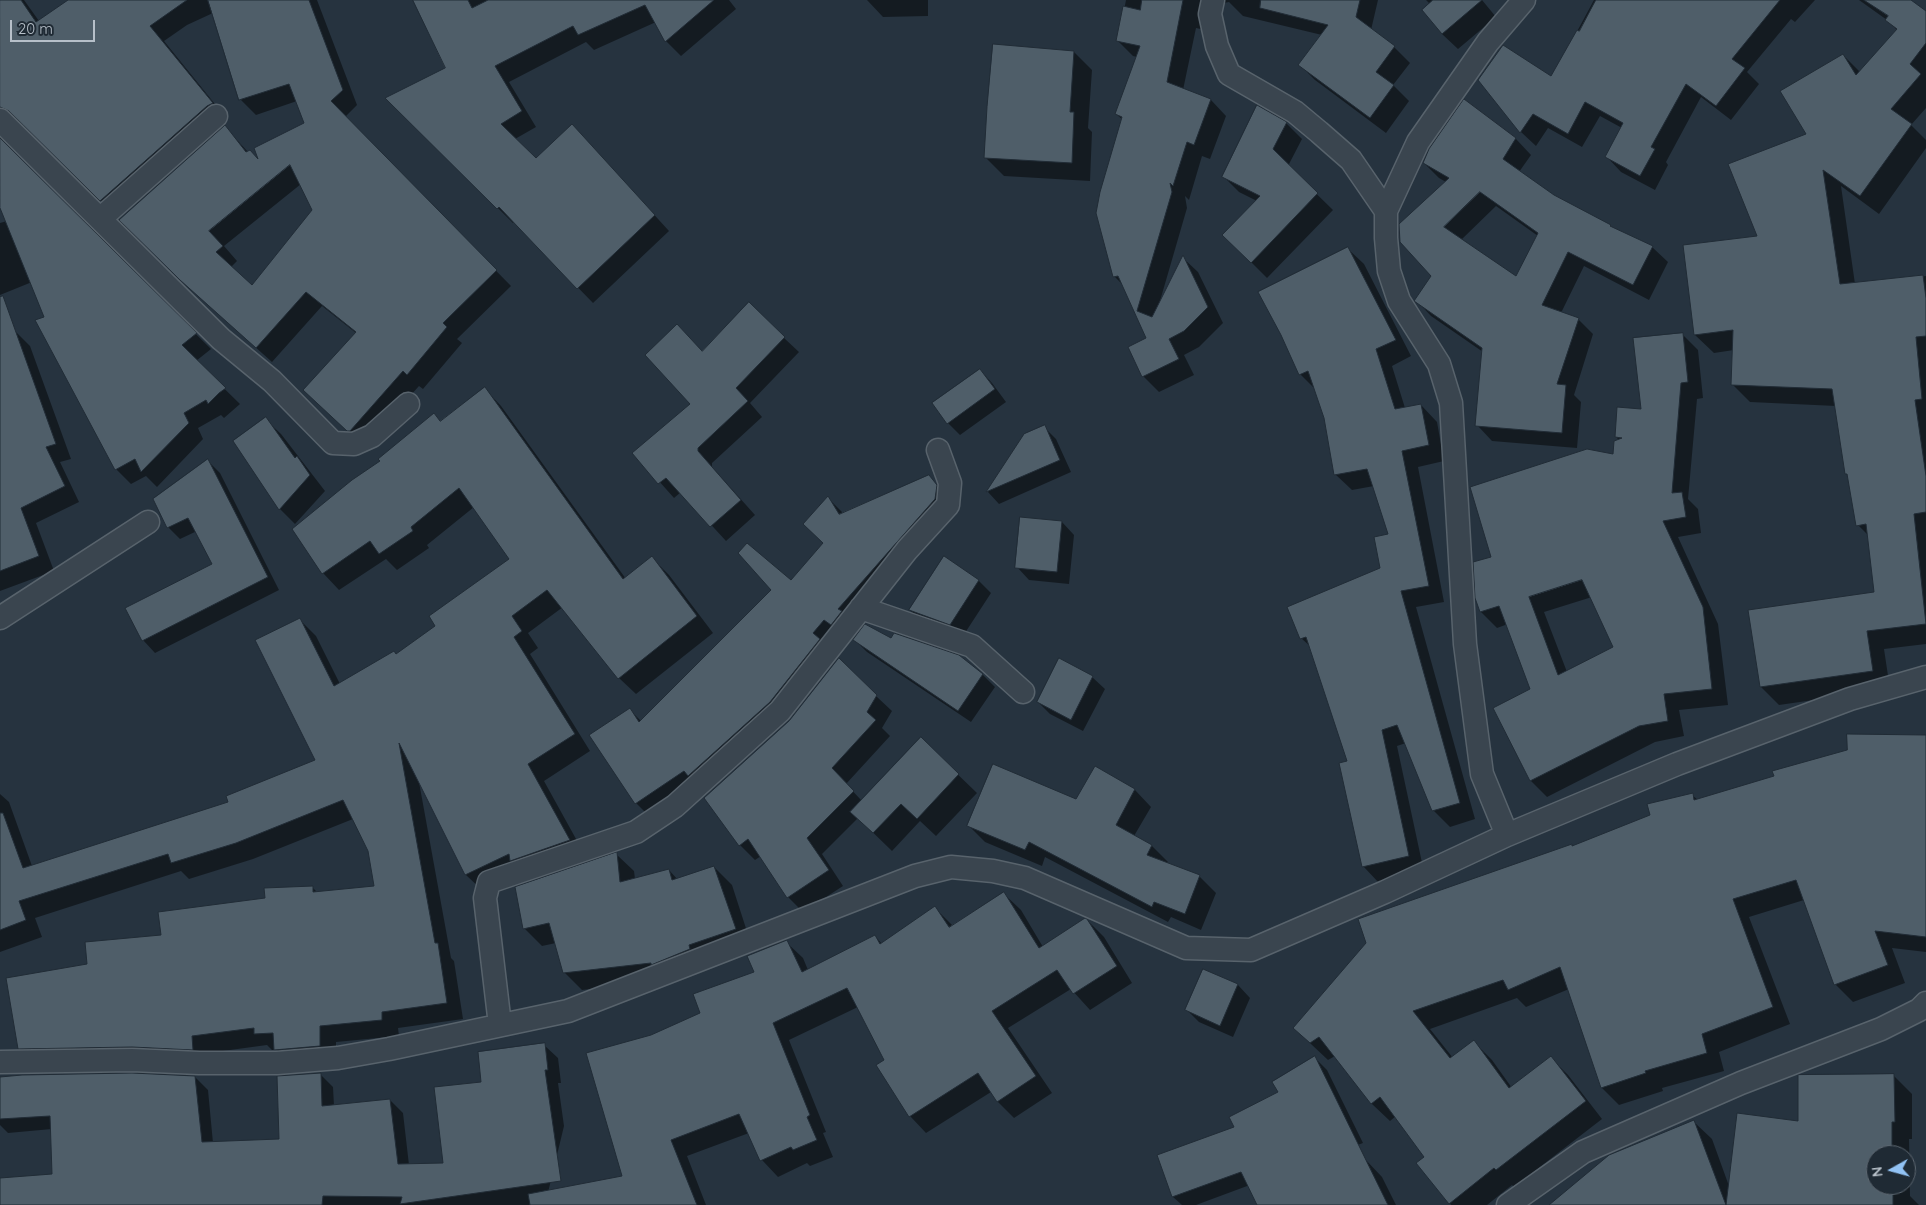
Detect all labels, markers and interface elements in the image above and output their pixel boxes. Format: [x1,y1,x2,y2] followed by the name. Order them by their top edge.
[12,10,98,42] scale bar
[18,19,53,38] text: 20 m
[1866,1145,1916,1195] north arrow
[1868,1166,1887,1178] text: N

